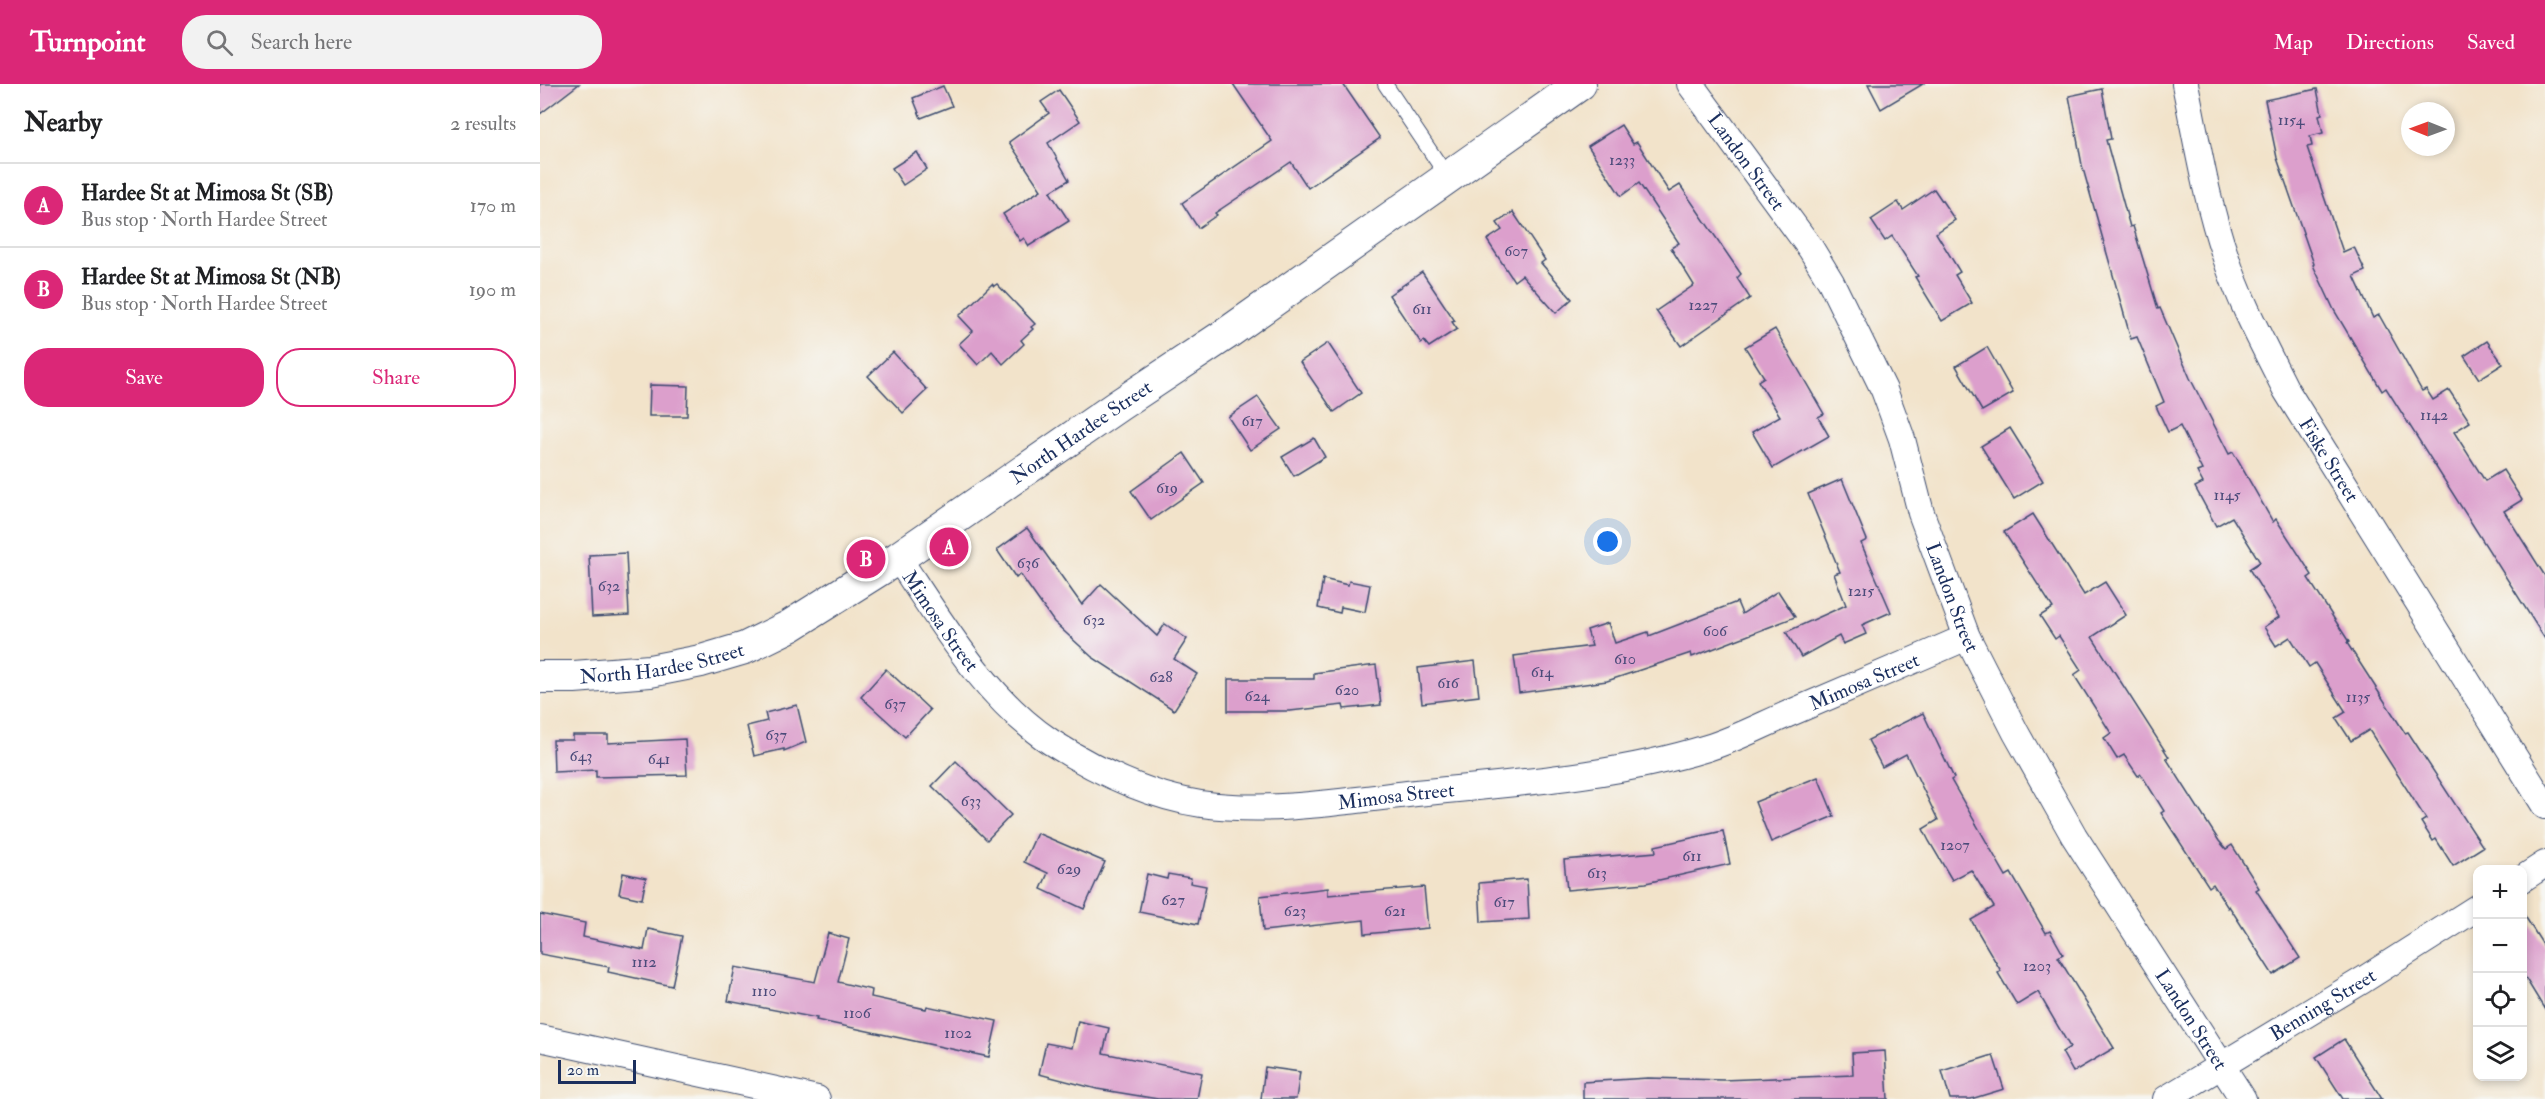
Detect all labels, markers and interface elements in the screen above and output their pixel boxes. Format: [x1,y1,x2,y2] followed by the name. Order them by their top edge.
[182,15,602,69] search box
[30,25,146,60] text: Turnpoint
[203,26,236,59] icon: search
[251,28,352,56] text: Search here
[2273,29,2313,56] text: Map
[2346,29,2434,56] text: Directions
[2467,29,2515,56] text: Saved
[2401,102,2455,156] north arrow
[24,107,102,139] text: Nearby
[1702,108,1791,216] street label: Landon Street
[2278,110,2306,130] house number: 1154
[450,111,516,136] text: 2 results
[1609,150,1635,170] house number: 1233
[81,179,333,207] text: Hardee St at Mimosa St (SB)
[37,193,50,218] text: A
[470,193,516,218] text: 170 m
[81,207,328,232] text: Bus stop · North Hardee Street
[1504,241,1528,261] house number: 607
[81,263,341,291] text: Hardee St at Mimosa St (NB)
[37,277,50,302] text: B
[469,277,516,302] text: 190 m
[81,291,328,316] text: Bus stop · North Hardee Street
[1688,295,1718,315] house number: 1227
[1412,299,1432,319] house number: 611
[24,348,264,407] button: Save
[276,348,516,407] button: Share
[1005,374,1157,490] street label: North Hardee Street
[2420,405,2448,425] house number: 1142
[1241,411,1263,431] house number: 617
[2293,413,2365,507] street label: Fiske Street
[1156,478,1178,498] house number: 619
[2213,485,2241,505] house number: 1145
[930,524,968,570] pin: A
[1593,527,1622,556] your location
[846,536,886,582] pin: B
[1920,539,1985,657] street label: Landon Street
[1017,553,1040,573] house number: 636
[897,566,984,677] street label: Mimosa Street
[598,576,620,596] house number: 632
[1848,581,1874,601] house number: 1215
[1083,610,1105,630] house number: 632
[1703,621,1728,641] house number: 606
[579,637,748,690] street label: North Hardee Street
[1806,647,1924,716] street label: Mimosa Street
[1614,649,1636,669] house number: 610
[1531,662,1555,682] house number: 614
[1149,667,1173,687] house number: 628
[1437,673,1460,693] house number: 616
[1335,680,1359,700] house number: 620
[1245,686,1271,706] house number: 624
[2346,687,2370,707] house number: 1135
[884,694,906,714] house number: 637
[765,725,787,745] house number: 637
[570,746,592,766] house number: 643
[648,749,670,769] house number: 641
[1336,777,1456,815] street label: Mimosa Street
[961,791,981,811] house number: 633
[1940,835,1970,855] house number: 1207
[1682,846,1702,866] house number: 611
[1057,859,1081,879] house number: 629
[1587,863,1607,883] house number: 613
[2473,865,2527,1081] map controls
[2473,865,2527,919] button: +
[1161,890,1185,910] house number: 627
[1493,892,1515,912] house number: 617
[1284,901,1306,921] house number: 623
[1384,901,1406,921] house number: 621
[2473,919,2527,973] button: −
[631,952,657,972] house number: 1112
[2023,956,2051,976] house number: 1203
[2265,963,2381,1047] street label: Benning Street
[2150,964,2233,1075] street label: Landon Street
[2473,973,2527,1027] button: locate
[751,981,777,1001] house number: 1110
[843,1003,872,1023] house number: 1106
[944,1023,972,1043] house number: 1102
[2473,1027,2527,1081] button: layers
[558,1057,636,1084] scale bar
[567,1060,599,1080] text: 20 m

